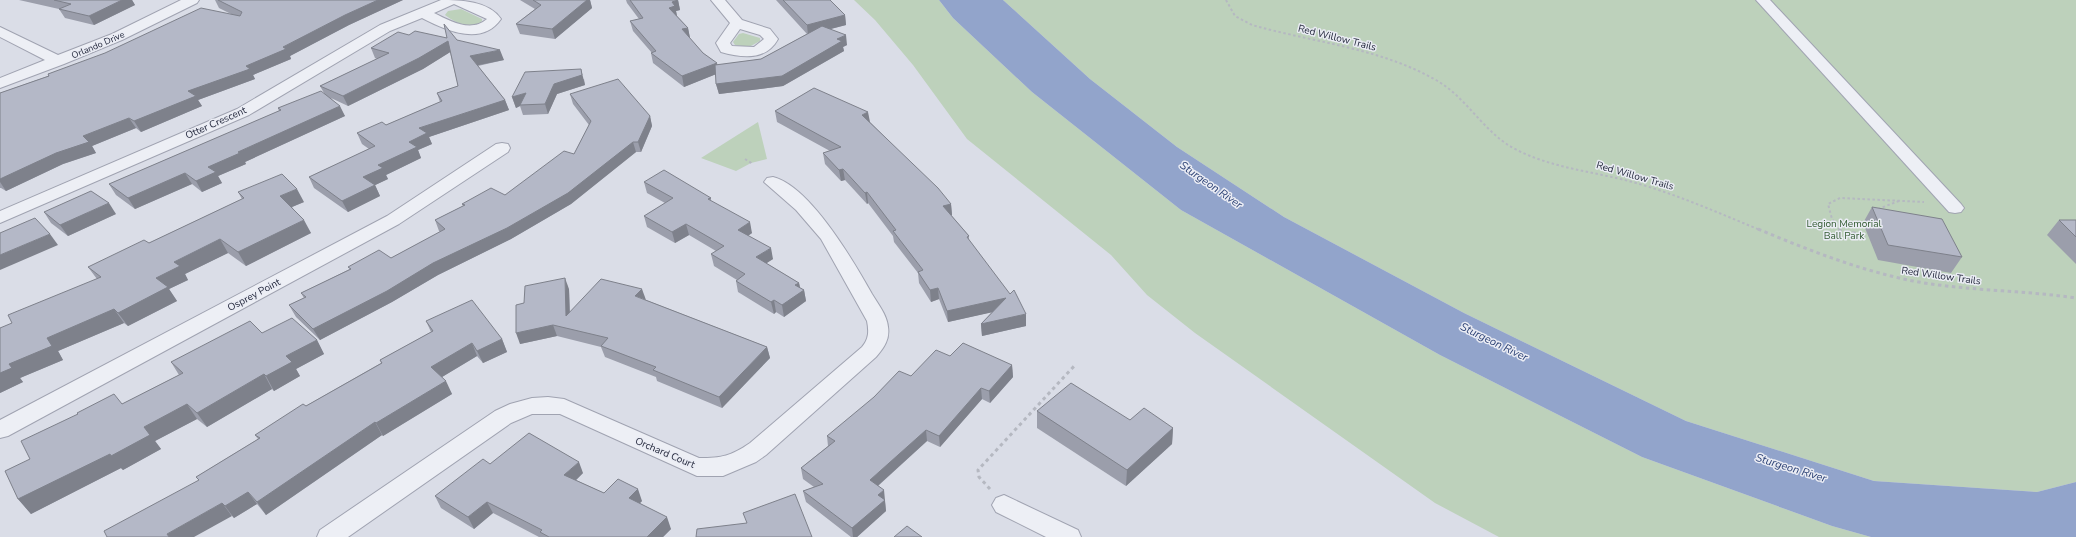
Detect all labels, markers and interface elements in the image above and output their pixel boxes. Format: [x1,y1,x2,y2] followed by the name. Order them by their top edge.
[1296,22,1378,55] street label: Red Willow Trails
[70,28,127,62] street label: Orlando Drive
[183,103,249,143] street label: Otter Crescent
[1177,158,1246,213] water label: Sturgeon River
[1595,158,1676,194] street label: Red Willow Trails
[1807,217,1881,243] park label: Legion Memorial Ball Park
[1900,263,1982,289] street label: Red Willow Trails
[225,275,283,315] street label: Osprey Point
[1458,319,1531,365] water label: Sturgeon River
[633,434,697,472] street label: Orchard Court
[1754,450,1829,486] water label: Sturgeon River

